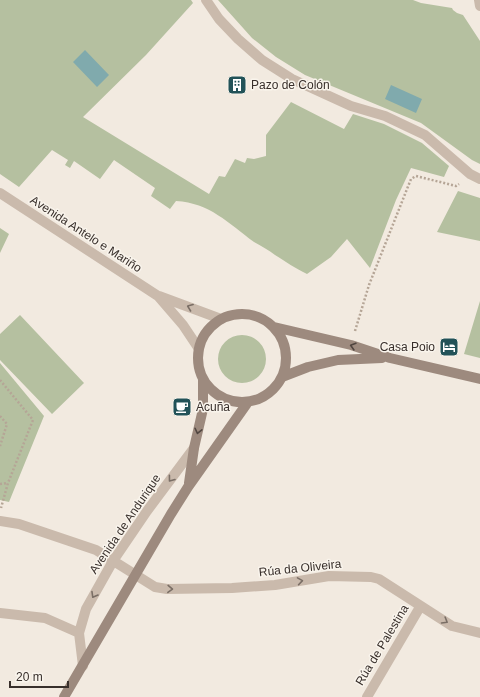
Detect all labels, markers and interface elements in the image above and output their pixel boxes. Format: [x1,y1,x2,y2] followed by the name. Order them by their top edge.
[226,74,248,96] building icon: Pazo de Colón
[251,78,330,92] place label: Pazo de Colón
[28,193,145,275] street label: Avenida Antelo e Mariño
[186,303,193,311] one-way arrow
[438,336,460,358] hotel icon: Casa Poio
[380,340,435,354] place label: Casa Poio
[349,342,356,351] one-way arrow
[171,396,193,418] cafe icon: Acuña
[196,400,230,414] place label: Acuña
[195,428,203,434] one-way arrow
[86,471,164,577] street label: Avenida de Andurique
[169,475,176,482] one-way arrow
[258,557,342,579] street label: Rúa da Oliveira
[297,577,303,585] one-way arrow
[167,584,173,593] one-way arrow
[92,591,99,598] one-way arrow
[352,602,412,688] street label: Rúa de Palestina
[441,617,448,624] one-way arrow
[10,663,68,689] scale bar
[16,670,43,684] text: 20 m

